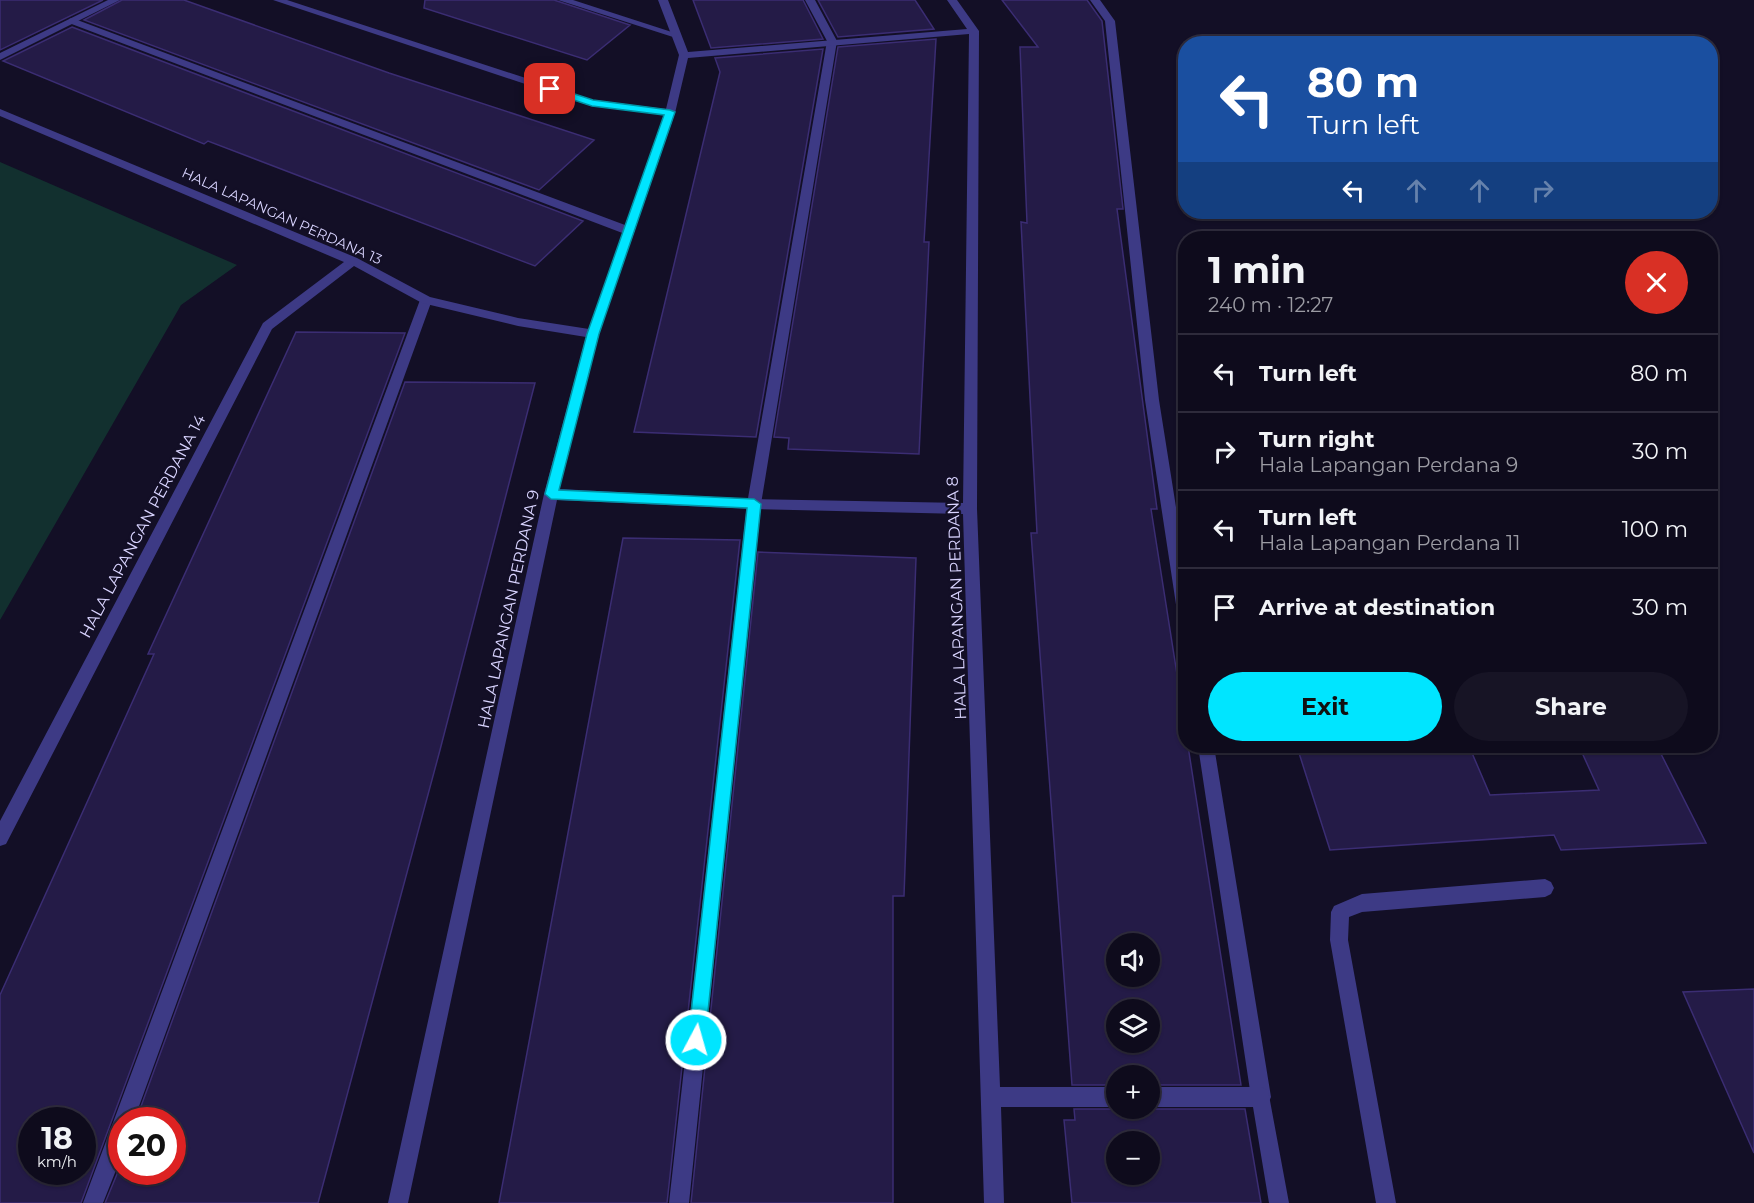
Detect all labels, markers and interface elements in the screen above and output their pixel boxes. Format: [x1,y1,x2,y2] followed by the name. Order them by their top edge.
[1307,56,1419,108] text: 80 m
[1208,60,1286,138] icon: left
[524,63,575,114] pin
[533,72,566,105] icon: arrive
[1307,108,1420,141] text: Turn left
[179,164,385,268] street label: HALA LAPANGAN PERDANA 13
[1337,174,1370,207] icon: left
[1400,174,1433,207] icon: ahead
[1463,174,1496,207] icon: ahead
[1526,174,1559,207] icon: right
[1208,248,1306,292] text: 1 min
[1625,251,1688,314] button: close
[1208,293,1333,317] text: 240 m · 12:27
[1208,357,1241,390] icon: left
[1259,360,1357,387] text: Turn left
[1630,360,1688,387] text: 80 m
[75,411,210,641] street label: HALA LAPANGAN PERDANA 14
[1259,426,1374,453] text: Turn right
[1208,435,1241,468] icon: right
[1632,438,1688,465] text: 30 m
[1259,453,1518,477] text: Hala Lapangan Perdana 9
[943,476,970,720] street label: HALA LAPANGAN PERDANA 8
[474,488,543,730] street label: HALA LAPANGAN PERDANA 9
[1259,504,1357,531] text: Turn left
[1208,513,1241,546] icon: left
[1622,516,1688,543] text: 100 m
[1259,531,1520,555] text: Hala Lapangan Perdana 11
[1208,591,1241,624] icon: arrive
[1259,594,1495,621] text: Arrive at destination
[1632,594,1688,621] text: 30 m
[1208,672,1442,741] button: Exit
[1454,672,1688,741] button: Share
[1106,933,1160,1185] map controls
[1106,933,1160,987] button: sound
[1106,999,1160,1053] button: layers
[664,1008,728,1072] position arrow
[1106,1065,1160,1119] button: +
[108,1107,186,1185] speed limit sign: 20
[41,1120,73,1157] text: 18
[1106,1131,1160,1185] button: −
[37,1152,77,1171] text: km/h

